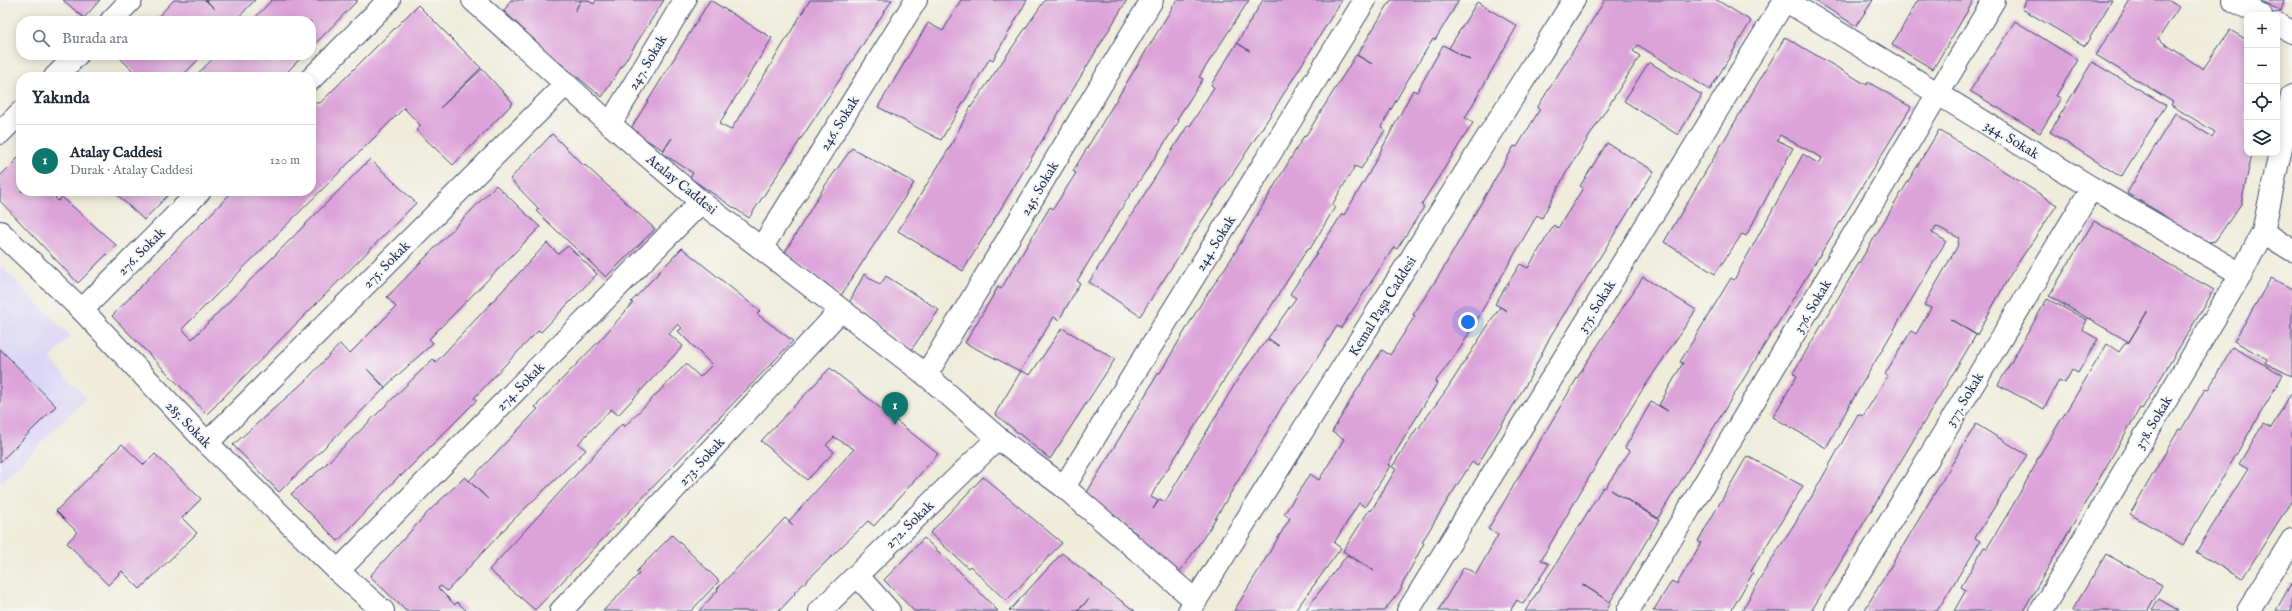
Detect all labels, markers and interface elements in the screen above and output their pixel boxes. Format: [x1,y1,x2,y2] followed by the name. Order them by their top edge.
[2244,12,2280,156] map controls
[2244,12,2280,48] button: +
[16,16,316,60] search box
[30,27,52,49] icon: search
[62,29,128,48] text: Burada ara
[624,31,672,93] street label: 247. Sokak
[2244,48,2280,84] button: −
[2244,84,2280,120] button: locate
[32,88,90,109] text: Yakında
[816,92,864,154] street label: 246. Sokak
[1981,116,2043,164] street label: 344. Sokak
[2244,120,2280,156] button: layers
[70,143,162,162] text: Atalay Caddesi
[641,150,721,219] street label: Atalay Caddesi
[43,152,47,169] text: 1
[270,152,300,169] text: 120 m
[1017,158,1063,219] street label: 245. Sokak
[70,162,193,179] text: Durak · Atalay Caddesi
[1192,212,1240,275] street label: 244. Sokak
[114,224,170,280] street label: 276. Sokak
[359,237,415,292] street label: 275. Sokak
[1345,253,1421,360] street label: Kemal Paşa Caddesi
[1574,276,1620,336] street label: 375. Sokak
[1790,276,1836,337] street label: 376. Sokak
[1458,312,1478,332] your location
[492,358,549,415] street label: 274. Sokak
[1942,369,1988,430] street label: 377. Sokak
[882,392,908,425] pin: 1
[2131,392,2177,452] street label: 378. Sokak
[161,397,216,452] street label: 285. Sokak
[675,433,729,490] street label: 273. Sokak
[881,497,938,552] street label: 272. Sokak

